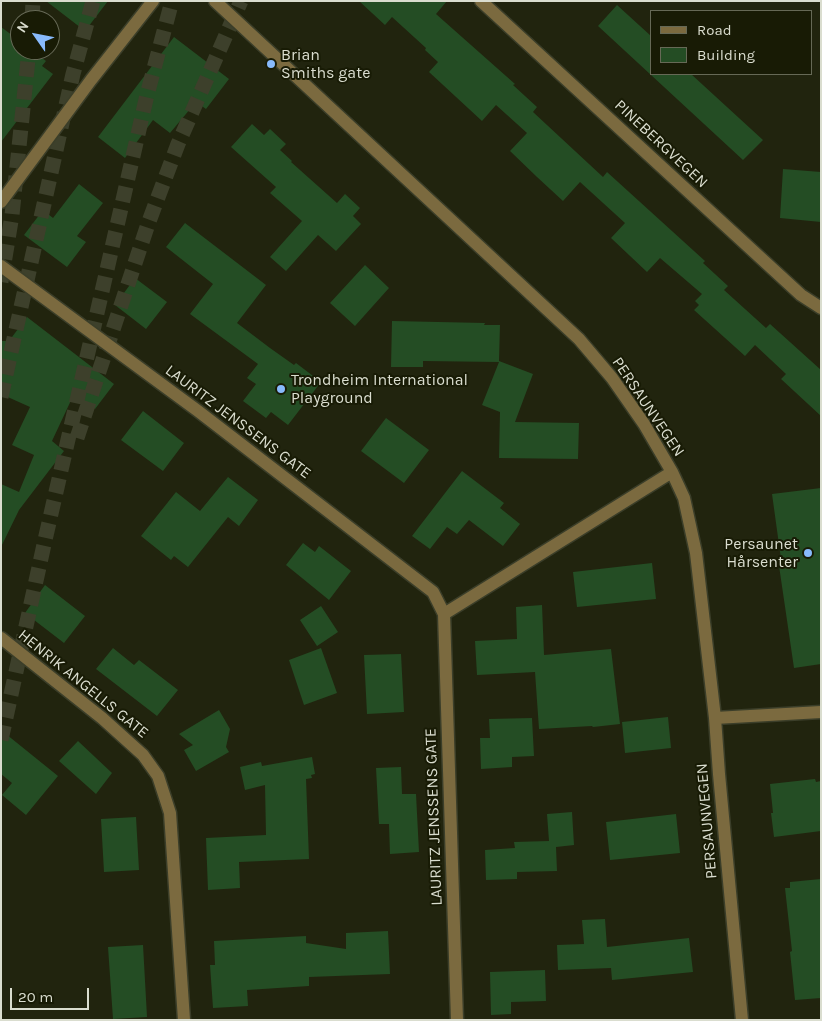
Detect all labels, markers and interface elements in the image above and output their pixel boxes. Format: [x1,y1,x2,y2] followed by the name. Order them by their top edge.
[10,10,60,60] north arrow
[650,10,812,75] legend
[13,18,33,36] text: N
[697,21,732,39] text: Road
[281,45,370,83] place label: Brian Smiths gate
[697,46,755,64] text: Building
[265,58,277,70] marker: Brian Smiths gate
[610,96,712,192] street label: PINEBERGVEGEN
[608,353,688,461] street label: PERSAUNVEGEN
[161,361,315,483] street label: LAURITZ JENSSENS GATE
[291,370,468,408] place label: Trondheim International Playground
[275,383,287,395] marker: Trondheim International Playground
[724,534,798,572] place label: Persaunet Hårsenter
[802,547,814,559] marker: Persaunet Hårsenter
[14,626,152,742] street label: HENRIK ANGELLS GATE
[421,728,447,906] street label: LAURITZ JENSSENS GATE
[692,762,722,880] street label: PERSAUNVEGEN
[12,978,91,1010] scale bar
[18,988,53,1006] text: 20 m

